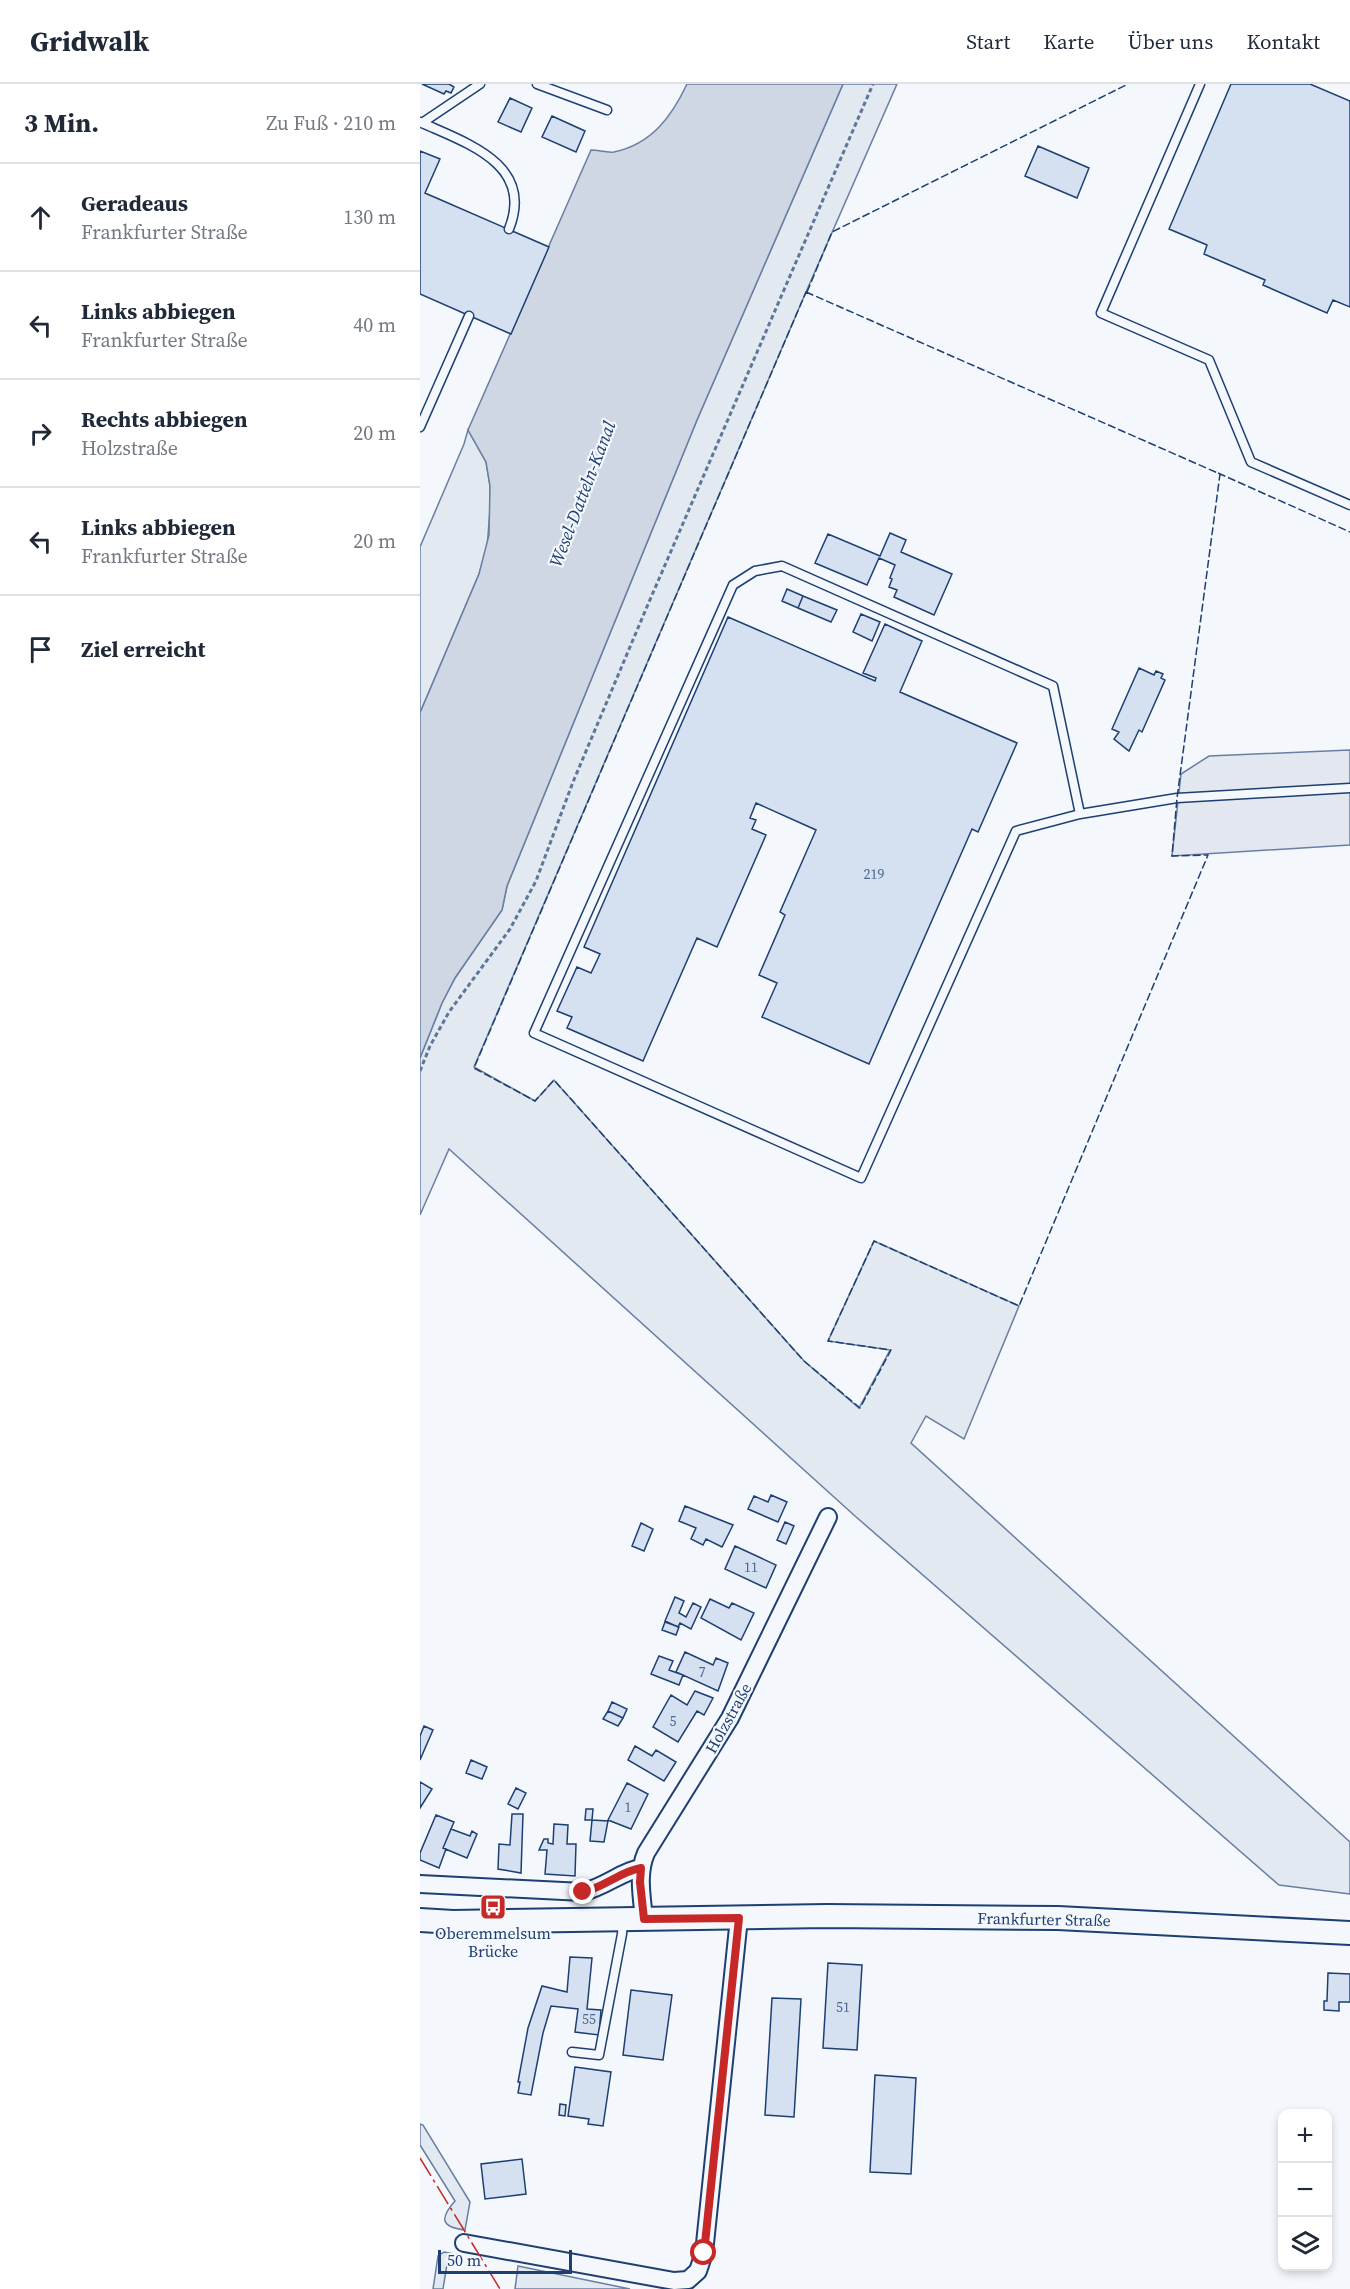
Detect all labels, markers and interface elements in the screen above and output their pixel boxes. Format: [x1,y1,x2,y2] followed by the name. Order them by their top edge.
[30,22,149,60] text: Gridwalk
[966,27,1010,56] text: Start
[1043,27,1094,56] text: Karte
[1127,27,1213,56] text: Über uns
[1246,27,1320,56] text: Kontakt
[24,105,99,141] text: 3 Min.
[266,109,396,137] text: Zu Fuß · 210 m
[81,188,188,218] text: Geradeaus
[24,201,57,234] icon: ahead
[343,203,396,231] text: 130 m
[81,218,248,246] text: Frankfurter Straße
[81,296,236,326] text: Links abbiegen
[24,309,57,342] icon: left
[353,311,396,339] text: 40 m
[81,326,248,354] text: Frankfurter Straße
[81,404,248,434] text: Rechts abbiegen
[24,417,57,450] icon: right
[543,418,621,570] water label: Wesel-Datteln-Kanal
[353,419,396,447] text: 20 m
[81,434,178,462] text: Holzstraße
[81,512,236,542] text: Links abbiegen
[24,525,57,558] icon: left
[353,527,396,555] text: 20 m
[81,542,248,570] text: Frankfurter Straße
[24,633,57,666] icon: arrive
[81,634,205,664] text: Ziel erreicht
[864,864,885,884] house number: 219
[744,1557,758,1577] house number: 11
[699,1662,706,1682] house number: 7
[700,1679,756,1757] street label: Holzstraße
[670,1711,677,1731] house number: 5
[625,1797,632,1817] house number: 1
[569,1878,595,1904] route end
[478,1892,508,1922] bus stop icon: Oberemmelsum Brücke
[977,1907,1111,1931] street label: Frankfurter Straße
[435,1922,551,1962] place label: Oberemmelsum Brücke
[836,1997,850,2017] house number: 51
[582,2009,596,2029] house number: 55
[1278,2109,1332,2271] map controls
[1278,2109,1332,2163] button: +
[1278,2163,1332,2217] button: −
[1278,2217,1332,2271] button: layers
[690,2239,716,2265] route start
[438,2247,572,2274] scale bar
[447,2249,481,2271] text: 50 m

